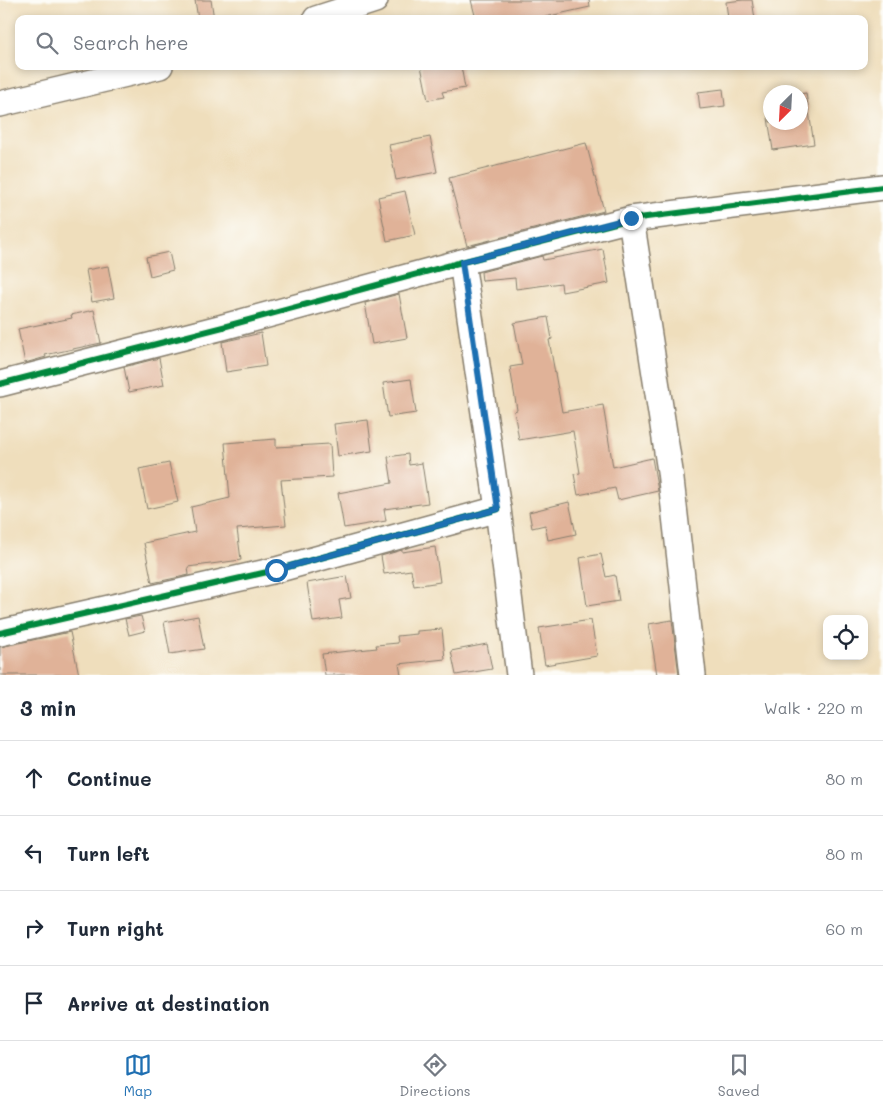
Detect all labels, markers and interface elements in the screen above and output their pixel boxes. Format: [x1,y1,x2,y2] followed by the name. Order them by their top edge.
[15,15,868,70] search box
[33,29,61,57] icon: search
[73,30,189,55] text: Search here
[763,85,808,130] north arrow
[620,207,643,230] route end
[265,559,288,582] route start
[823,615,868,660] map controls
[823,615,868,660] button: locate
[20,694,76,721] text: 3 min
[764,697,863,718] text: Walk · 220 m
[20,764,48,792] icon: ahead
[67,766,152,791] text: Continue
[826,768,863,789] text: 80 m
[20,839,48,867] icon: left
[67,841,150,866] text: Turn left
[826,843,863,864] text: 80 m
[20,914,48,942] icon: right
[67,916,164,941] text: Turn right
[826,918,863,939] text: 60 m
[20,989,48,1017] icon: arrive
[67,991,270,1016] text: Arrive at destination
[124,1051,152,1100] tab: Map
[399,1051,471,1100] tab: Directions
[718,1051,759,1100] tab: Saved

